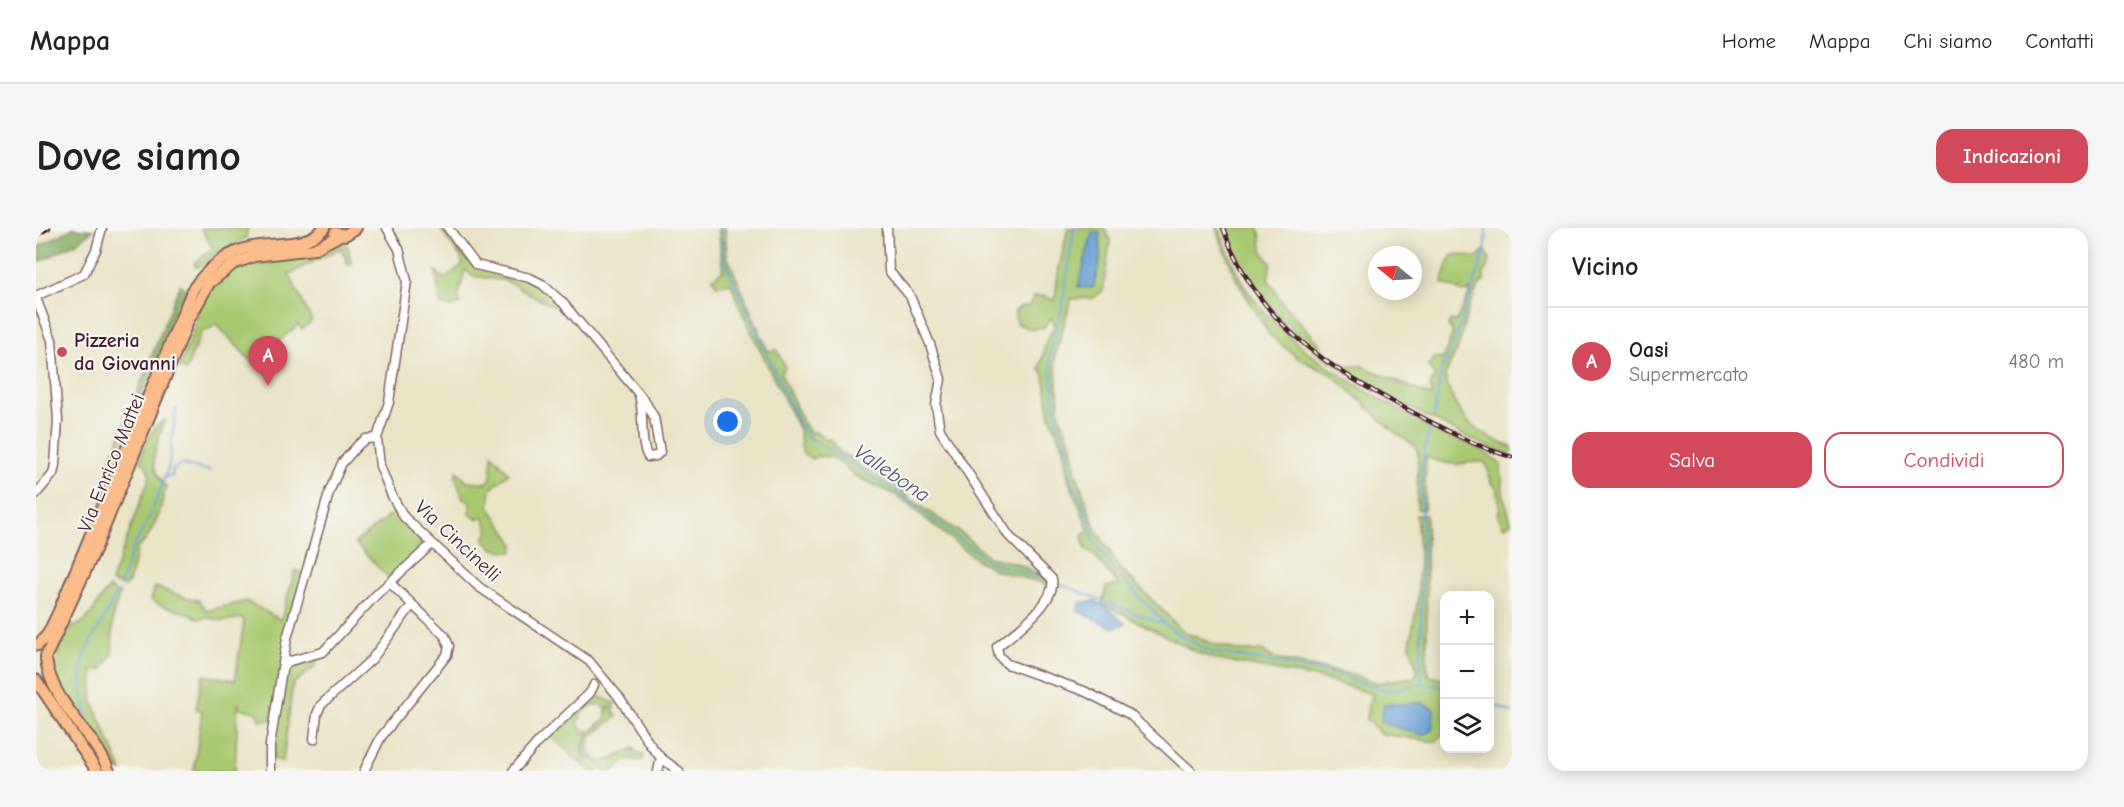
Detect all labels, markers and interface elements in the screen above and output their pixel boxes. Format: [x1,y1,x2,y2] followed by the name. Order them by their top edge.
[30,25,110,57] text: Mappa
[1722,29,1776,53] text: Home
[1809,29,1871,53] text: Mappa
[1904,29,1992,53] text: Chi siamo
[2025,29,2094,53] text: Contatti
[1936,129,2088,183] button: Indicazioni
[36,132,241,181] text: Dove siamo
[1368,246,1422,300] north arrow
[1572,252,1638,282] text: Vicino
[74,329,176,375] place label: Pizzeria da Giovanni
[248,336,288,386] pin: A
[1629,337,1669,363] text: Oasi
[55,345,69,359] marker: Pizzeria da Giovanni
[1586,350,1597,373] text: A
[2009,350,2064,373] text: 480 m
[1629,363,1748,386] text: Supermercato
[73,390,149,536] street label: Via Enrico Mattei
[713,407,742,436] your location
[1572,432,1812,488] button: Salva
[1824,432,2064,488] button: Condividi
[850,439,934,507] water label: Vallebona
[410,496,506,586] street label: Via Cincinelli
[1440,591,1494,753] map controls
[1440,591,1494,645] button: +
[1440,645,1494,699] button: −
[1440,699,1494,753] button: layers

